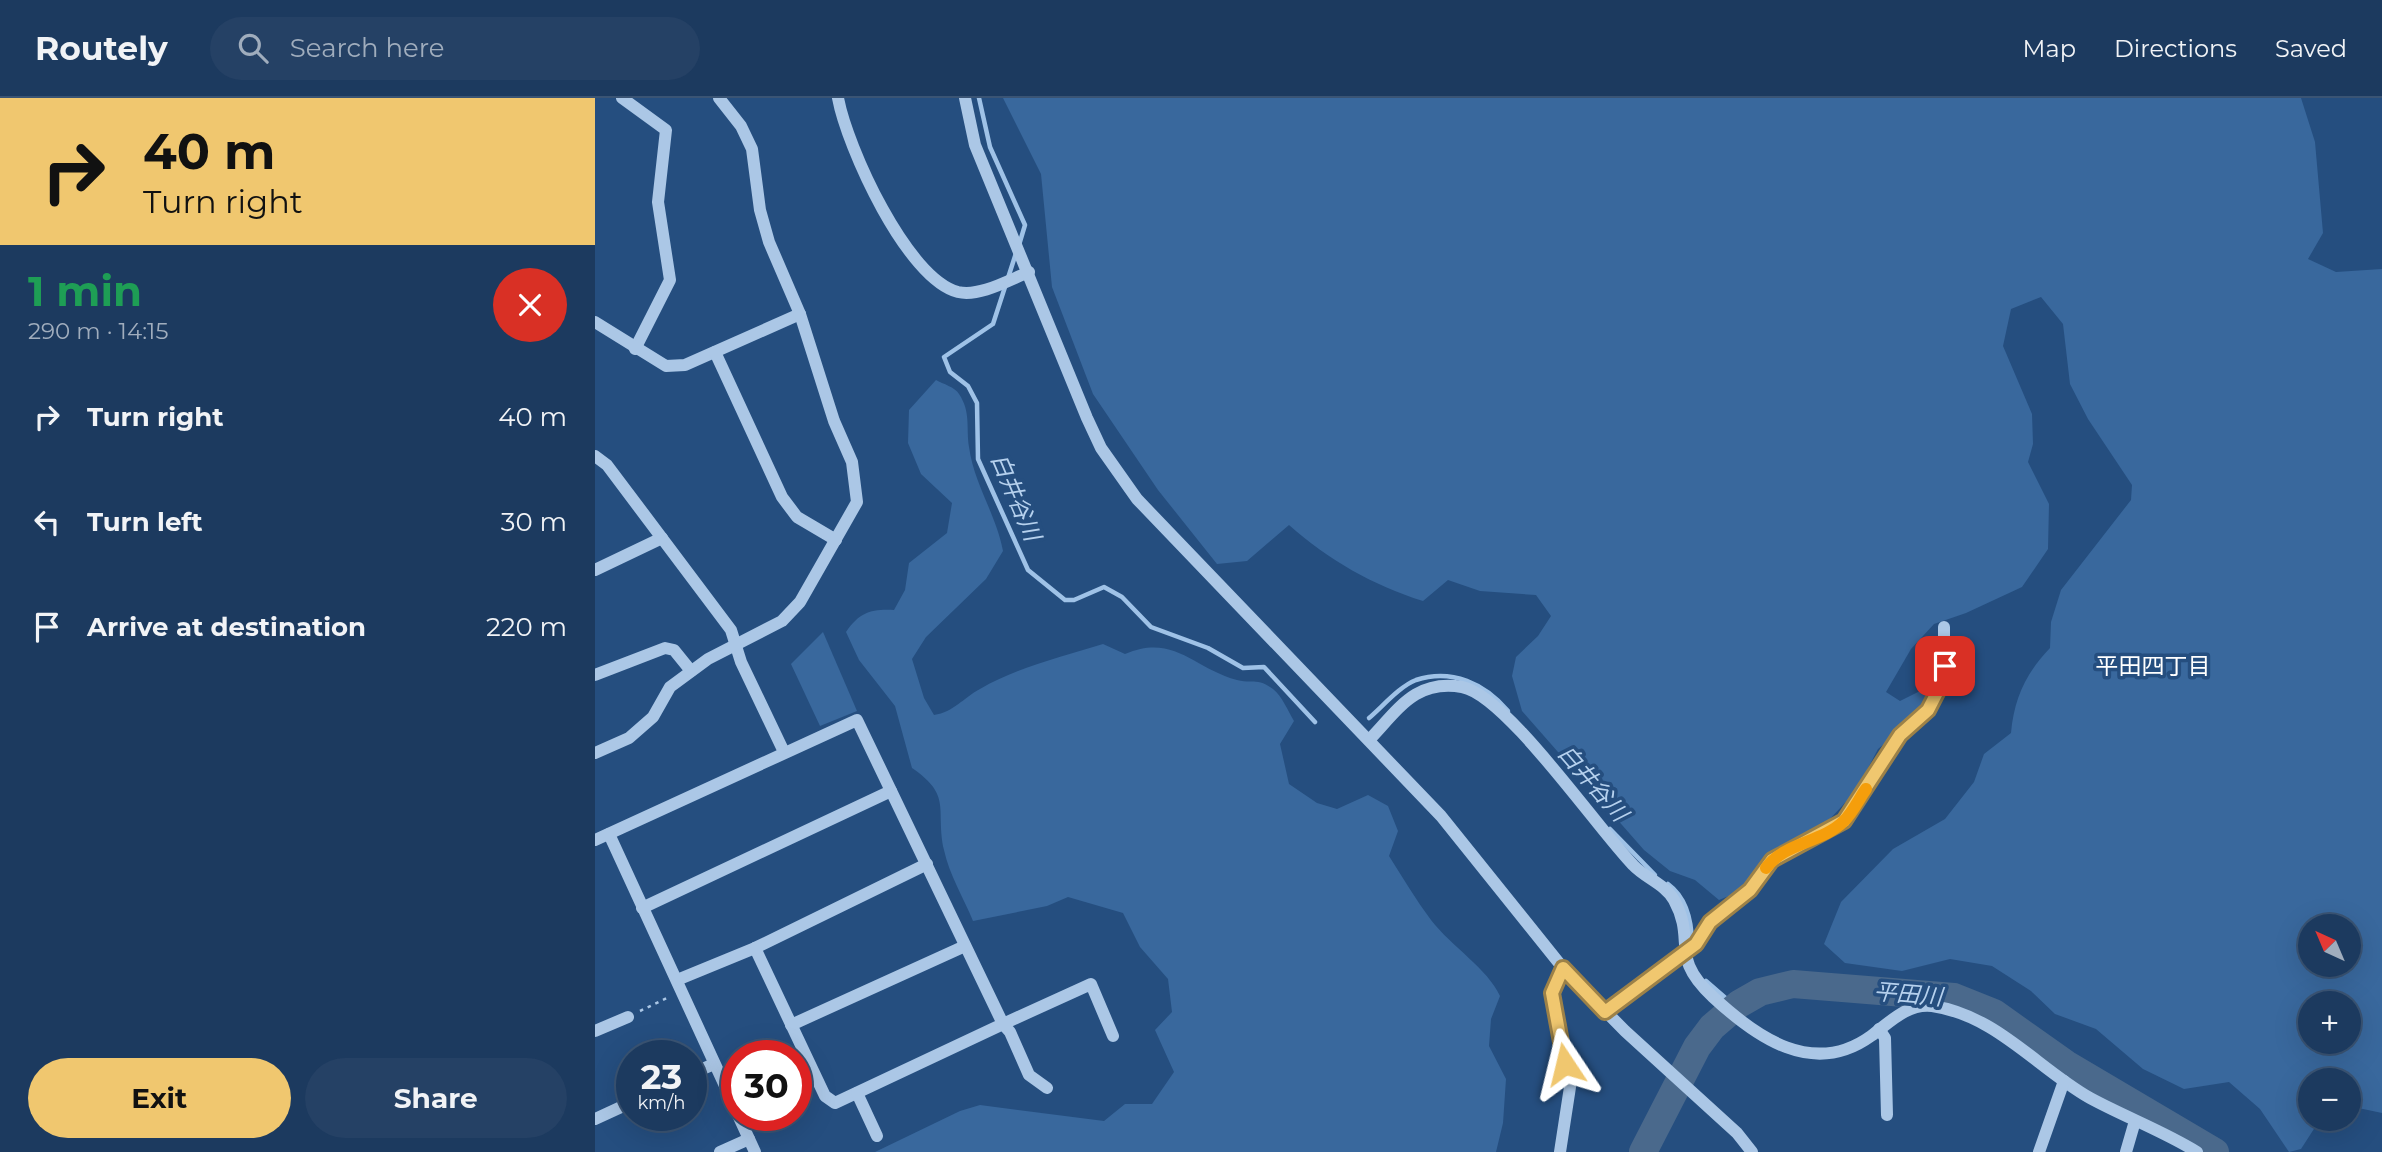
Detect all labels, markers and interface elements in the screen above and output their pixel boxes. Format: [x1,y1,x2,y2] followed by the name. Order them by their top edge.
[210,17,700,80] search box
[35,28,168,68] text: Routely
[234,29,272,67] icon: search
[290,32,445,64] text: Search here
[2023,34,2076,63] text: Map
[2114,34,2237,63] text: Directions
[2275,34,2347,63] text: Saved
[143,122,275,181] text: 40 m
[28,126,119,217] icon: right
[143,182,303,221] text: Turn right
[28,265,142,317] text: 1 min
[493,268,567,342] button: close
[28,317,168,345] text: 290 m · 14:15
[28,398,66,436] icon: right
[87,401,223,433] text: Turn right
[498,401,567,433] text: 40 m
[985,449,1048,548] water label: 白井谷川
[28,503,66,541] icon: left
[87,506,203,538] text: Turn left
[501,506,567,538] text: 30 m
[28,608,66,646] icon: arrive
[87,611,366,643] text: Arrive at destination
[486,611,567,643] text: 220 m
[1915,636,1975,696] pin
[1926,647,1964,685] icon: arrive
[2096,652,2211,680] district label: 平田四丁目
[1552,739,1636,829] water label: 白井谷川
[2298,914,2361,976] north arrow
[2298,914,2361,1131] map controls
[1872,977,1947,1011] water label: 平田川
[2298,991,2361,1054] button: +
[1528,1027,1602,1101] position arrow
[721,1040,812,1131] speed limit sign: 30
[641,1055,682,1098] text: 23
[28,1058,291,1138] button: Exit
[305,1058,567,1138] button: Share
[2298,1068,2361,1131] button: −
[637,1092,686,1114] text: km/h

